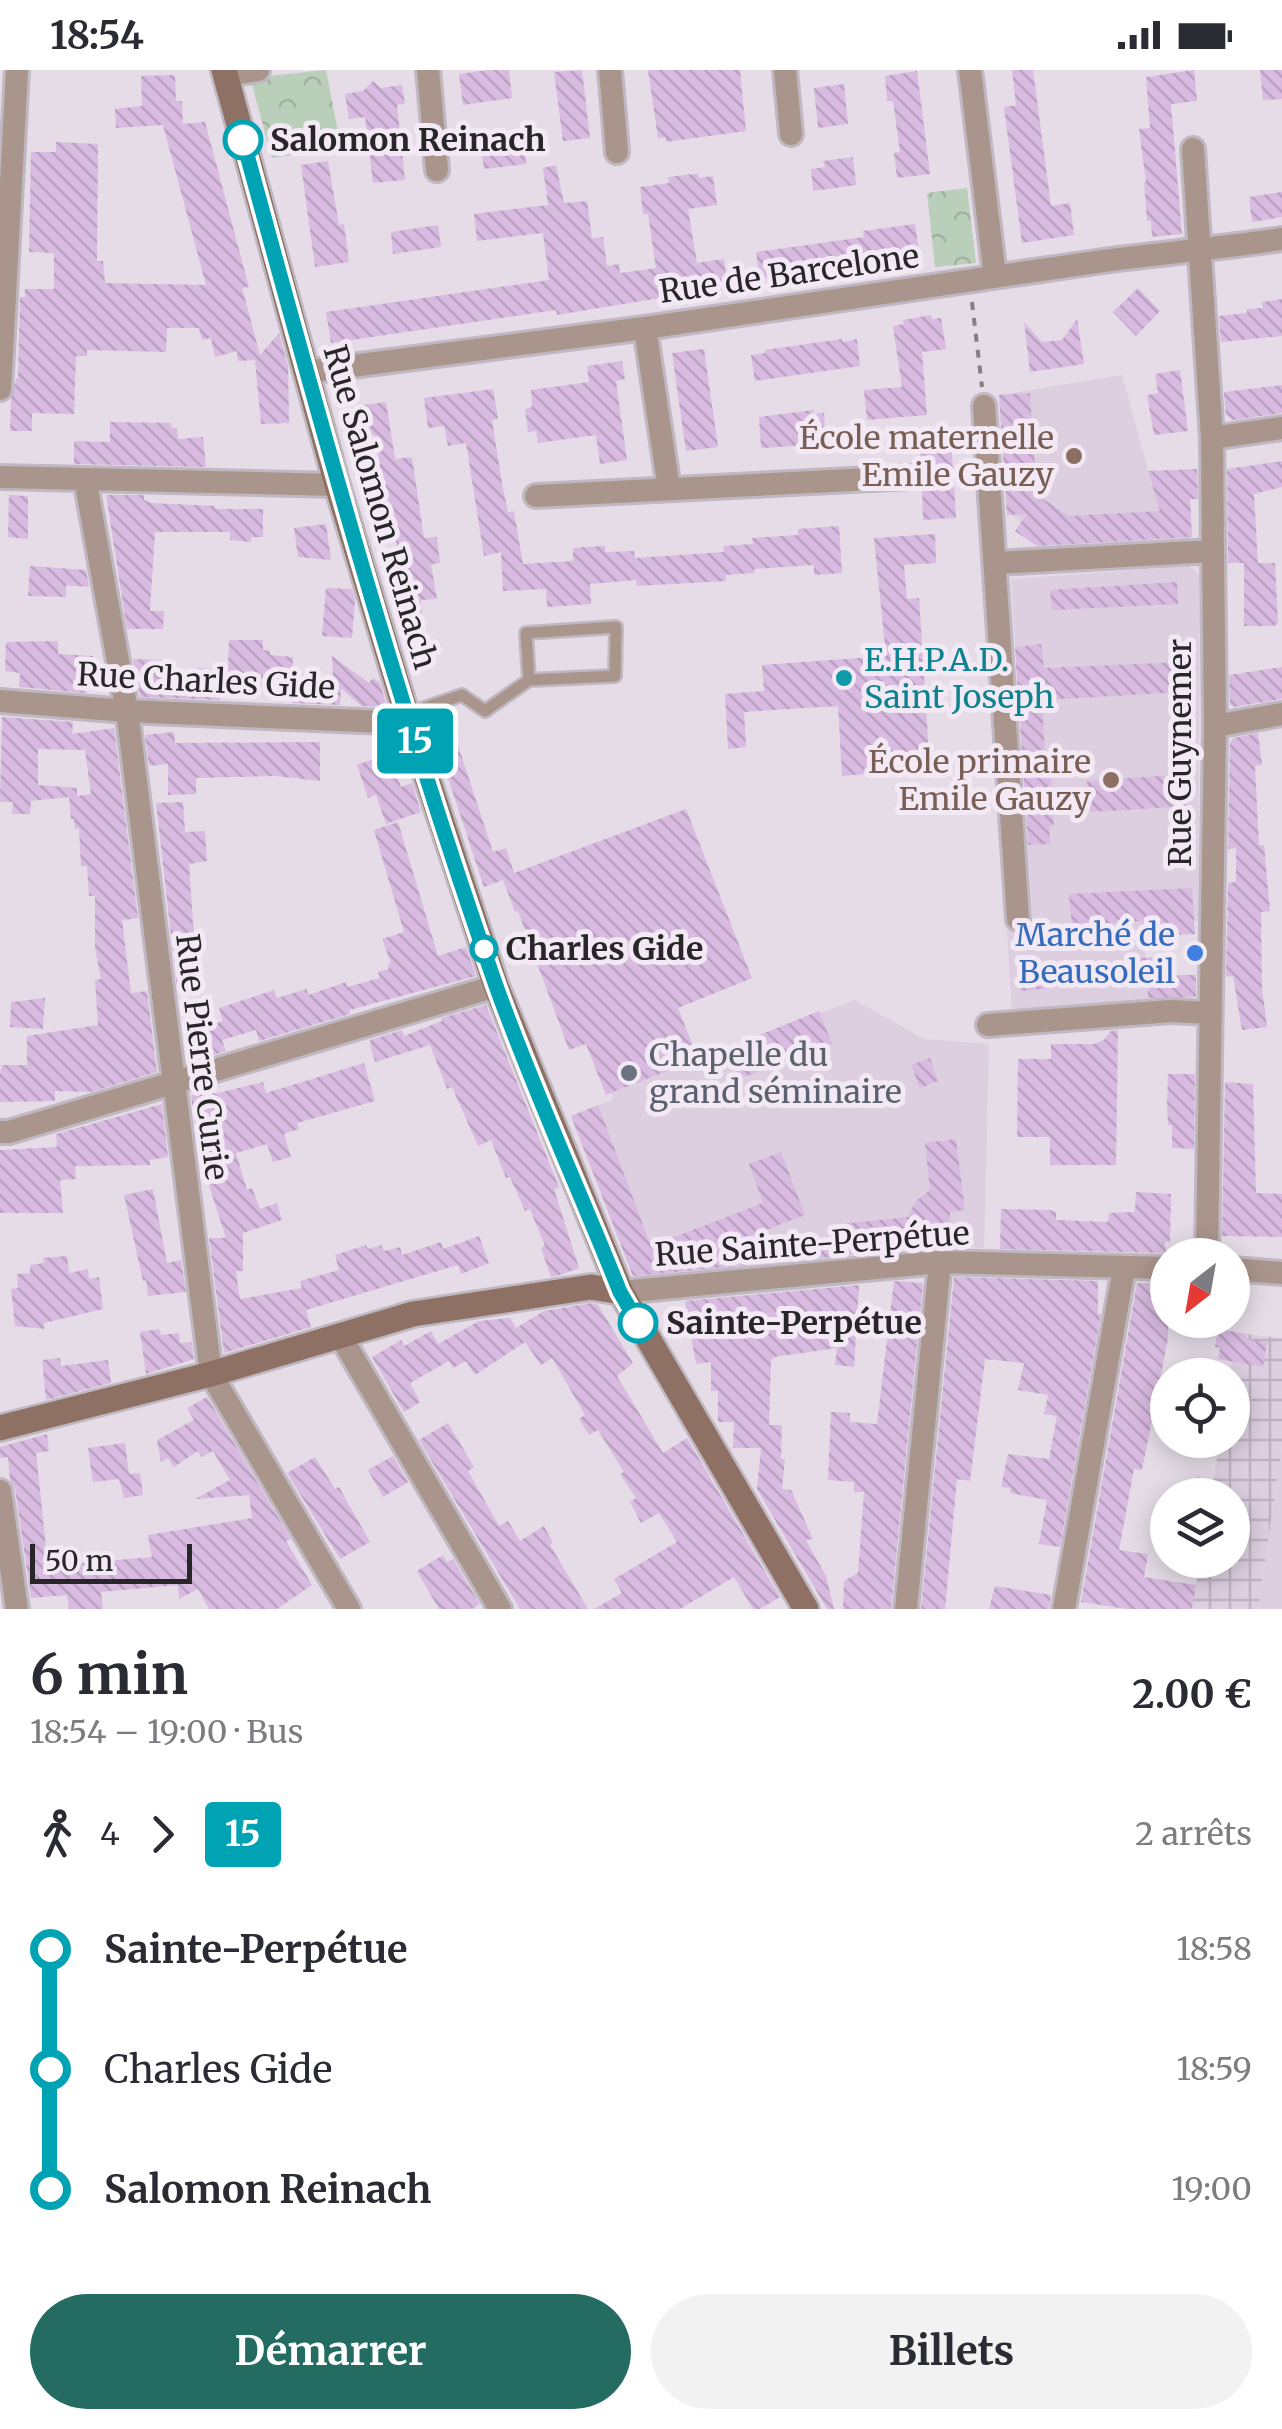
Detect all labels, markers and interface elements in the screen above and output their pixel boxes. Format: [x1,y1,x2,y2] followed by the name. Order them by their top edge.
[50,12,144,59] text: 18:54
[270,120,546,160] place label: Salomon Reinach
[224,121,262,159] marker: Salomon Reinach
[657,236,921,312] street label: Rue de Barcelone
[315,340,445,674] street label: Rue Salomon Reinach
[799,418,1054,495] place label: École maternelle Emile Gauzy
[1063,445,1085,467] marker: École maternelle Emile Gauzy
[1160,639,1200,867] street label: Rue Guynemer
[864,640,1054,717] place label: E.H.P.A.D. Saint Joseph
[76,654,336,708] street label: Rue Charles Gide
[833,667,855,689] marker: E.H.P.A.D. Saint Joseph
[370,708,460,774] line badge: 15
[397,719,433,763] text: 15
[868,742,1091,819] place label: École primaire Emile Gauzy
[1100,769,1122,791] marker: École primaire Emile Gauzy
[1015,915,1175,992] place label: Marché de Beausoleil
[506,929,703,969] place label: Charles Gide
[167,932,237,1182] street label: Rue Pierre Curie
[471,936,497,962] marker: Charles Gide
[1184,942,1206,964] marker: Marché de Beausoleil
[649,1035,902,1112] place label: Chapelle du grand séminaire
[618,1062,640,1084] marker: Chapelle du grand séminaire
[653,1213,971,1275] street label: Rue Sainte-Perpétue
[1150,1238,1250,1338] north arrow
[1150,1238,1250,1578] map controls
[666,1303,922,1343] place label: Sainte-Perpétue
[619,1304,657,1342] marker: Sainte-Perpétue
[1150,1358,1250,1458] button: locate
[1150,1478,1250,1578] button: layers
[30,1539,192,1584] scale bar
[45,1543,113,1579] text: 50 m
[30,1640,188,1709] text: 6 min
[1132,1671,1252,1718] text: 2.00 €
[30,1712,303,1752] text: 18:54 – 19:00 · Bus
[30,1807,85,1862] icon: walk
[135,1807,190,1862] icon: forward
[225,1812,261,1856] text: 15
[100,1814,120,1854] text: 4
[1135,1814,1252,1854] text: 2 arrêts
[104,1926,408,1973] text: Sainte-Perpétue
[1176,1929,1252,1969] text: 18:58
[104,2046,332,2093] text: Charles Gide
[1176,2049,1252,2089] text: 18:59
[104,2166,431,2213] text: Salomon Reinach
[1171,2169,1252,2209] text: 19:00
[30,2294,631,2409] button: Démarrer
[651,2294,1252,2409] button: Billets

